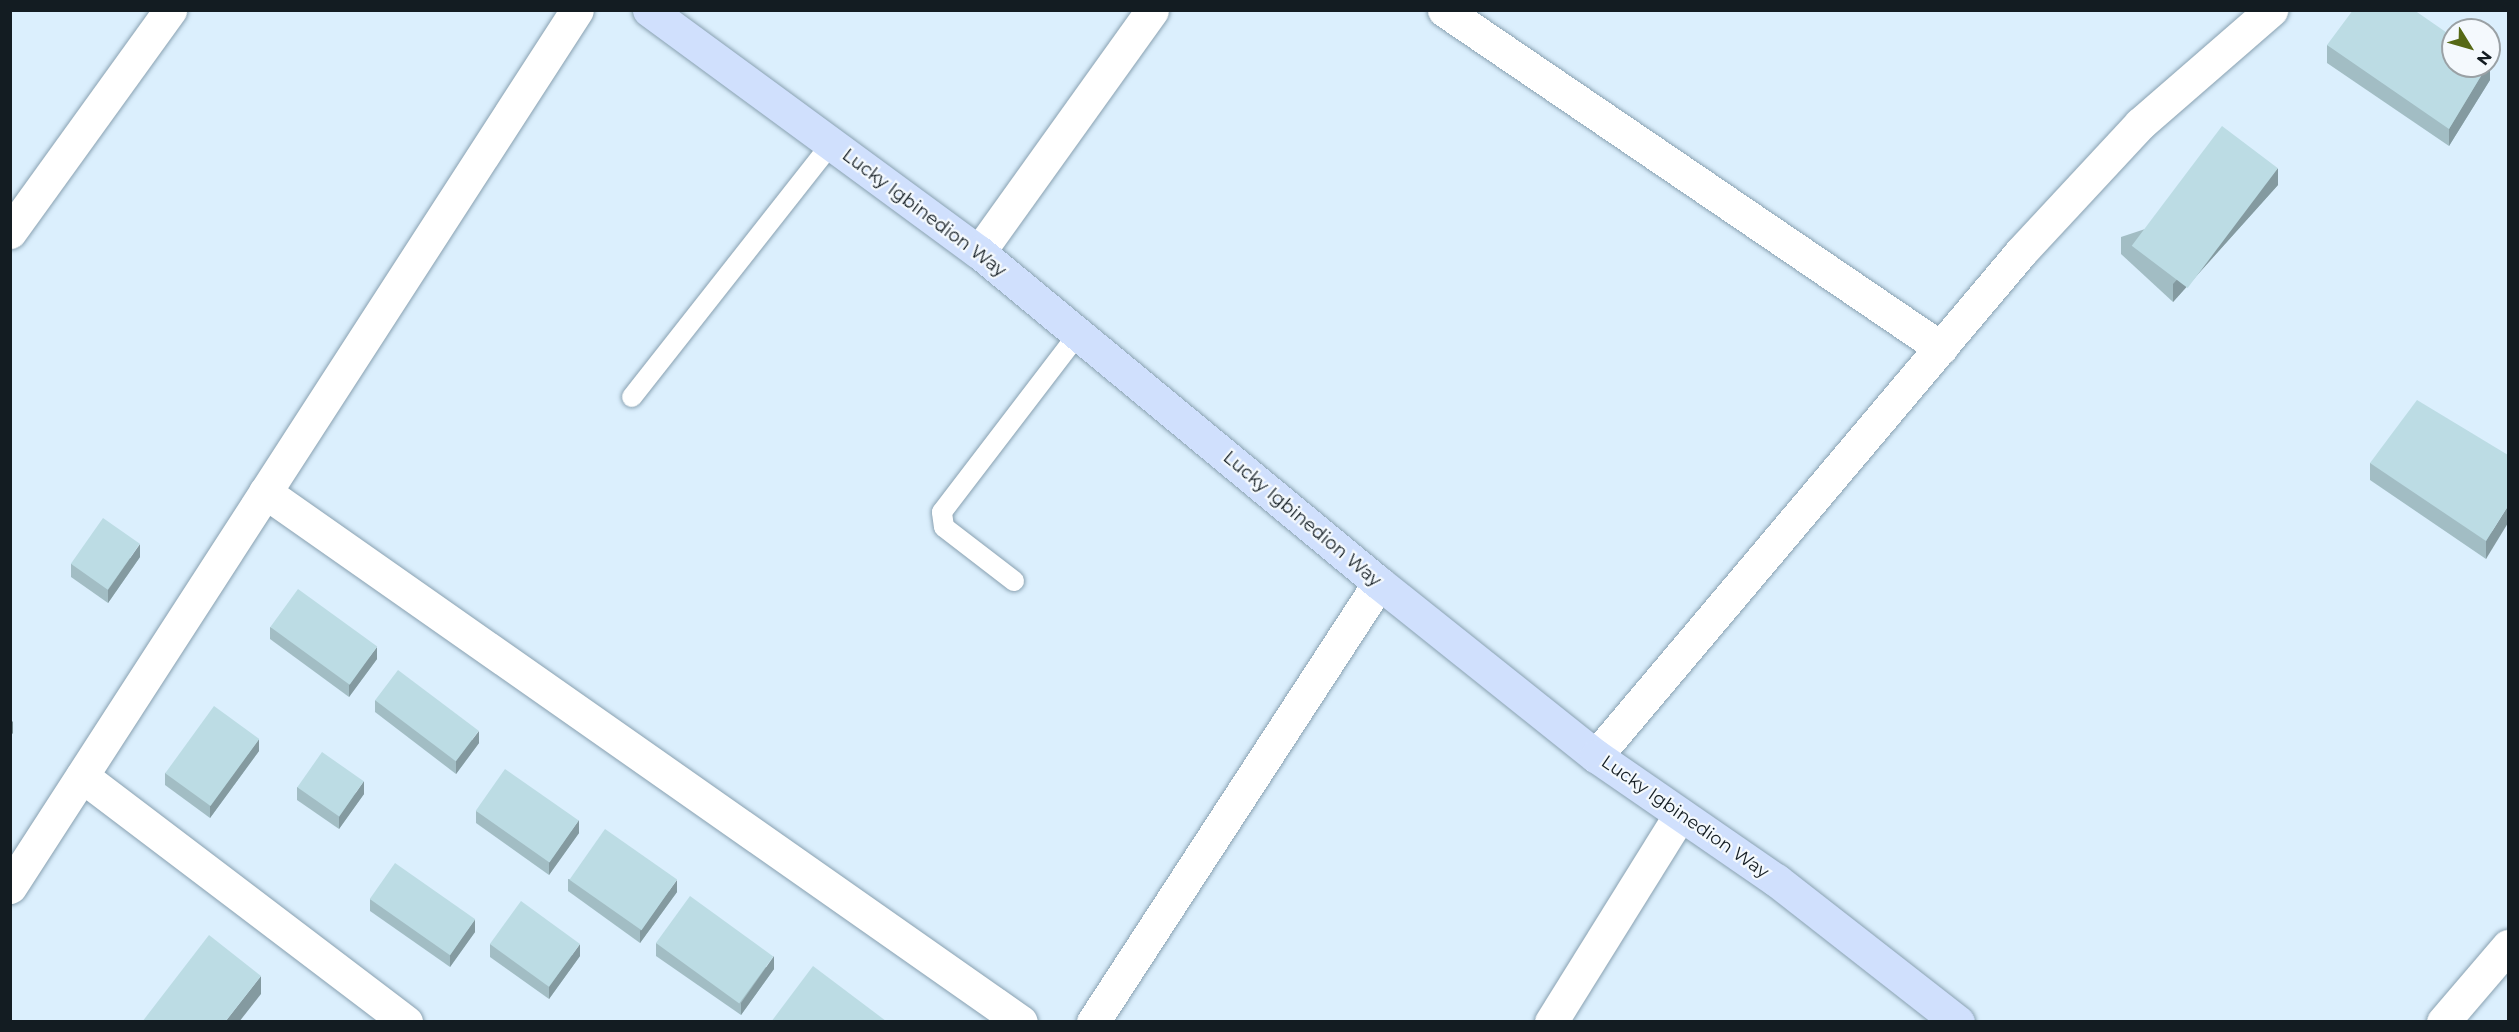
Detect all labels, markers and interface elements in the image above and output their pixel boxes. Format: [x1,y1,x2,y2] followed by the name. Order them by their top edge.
[2441,18,2501,78] north arrow
[2473,47,2496,69] text: N
[838,144,1010,282] street label: Lucky Igbinedion Way
[1219,447,1385,591] street label: Lucky Igbinedion Way
[1597,751,1773,883] street label: Lucky Igbinedion Way

